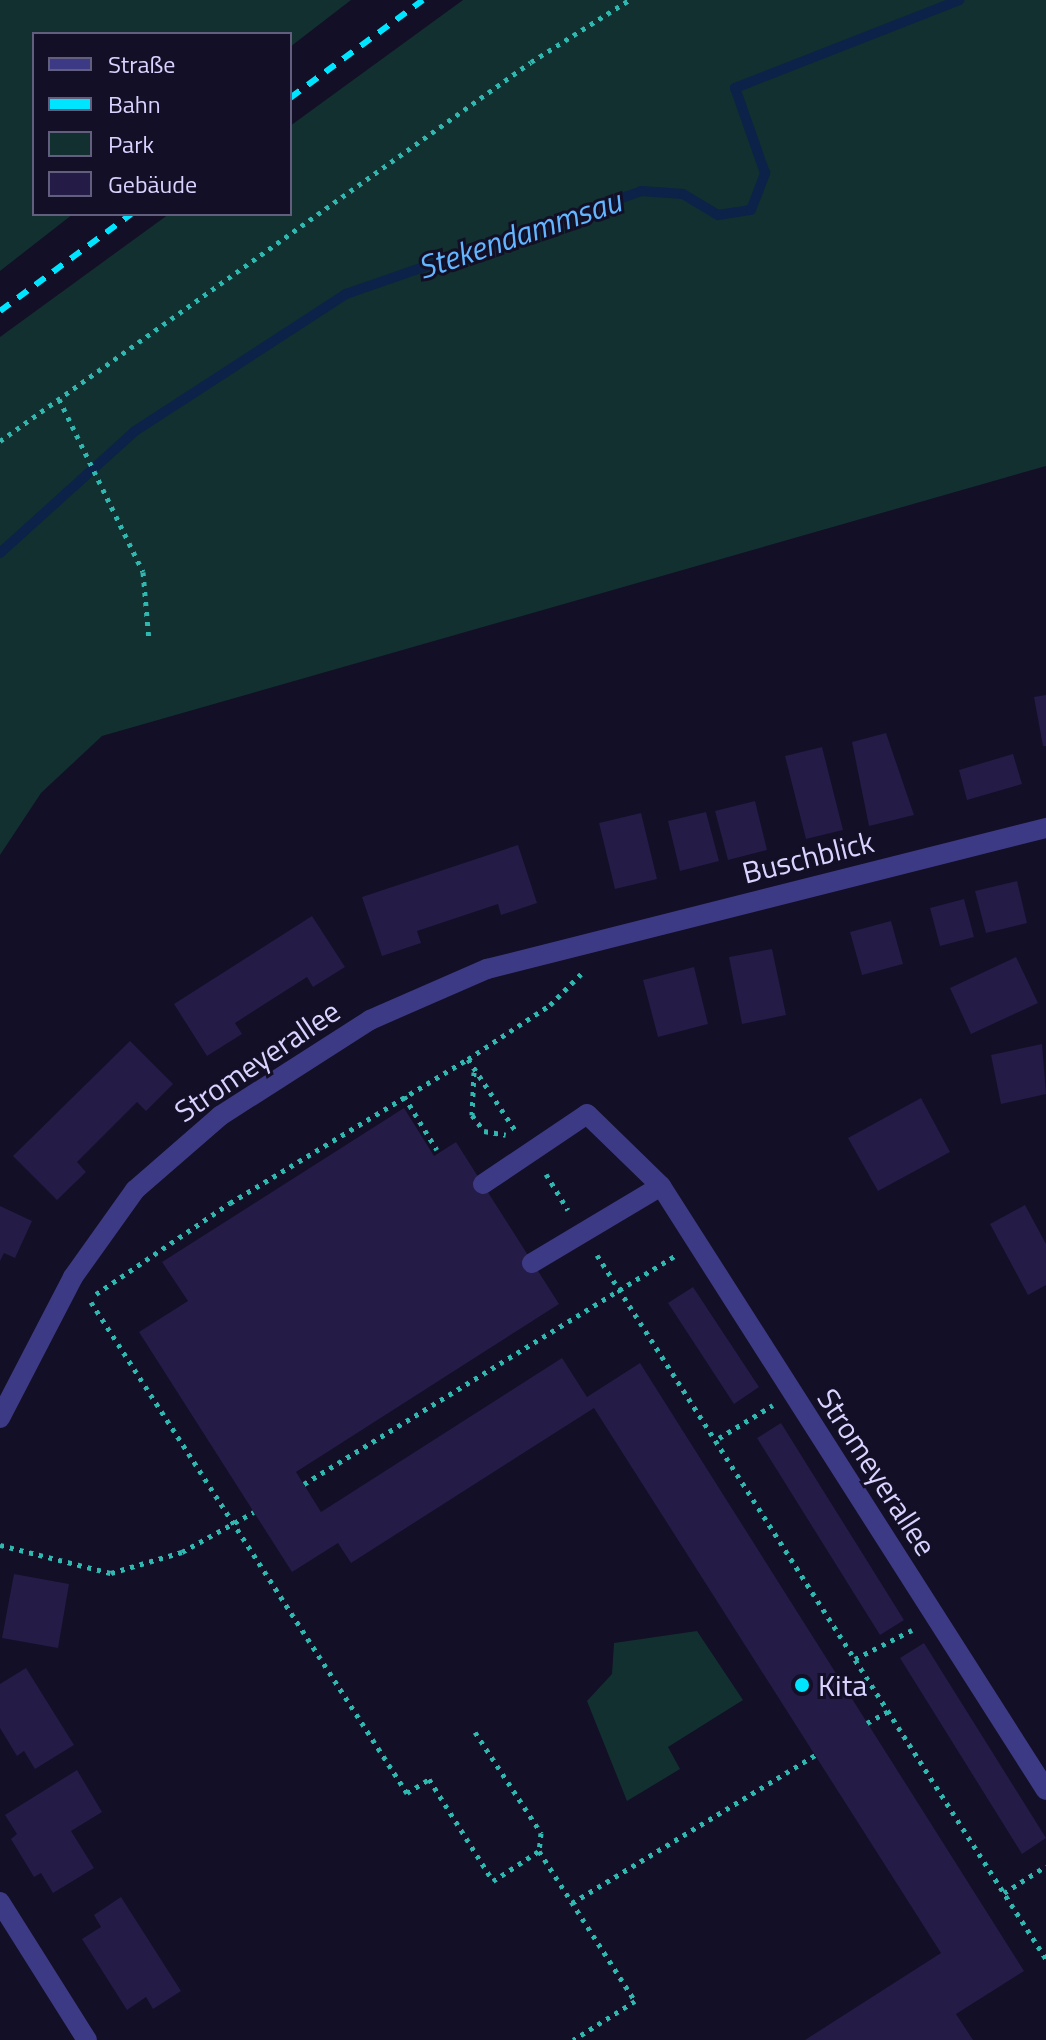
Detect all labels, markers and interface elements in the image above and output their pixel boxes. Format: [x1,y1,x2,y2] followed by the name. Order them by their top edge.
[32,32,292,216] legend
[108,46,175,82] text: Straße
[108,86,161,122] text: Bahn
[108,126,154,162] text: Park
[108,166,197,202] text: Gebäude
[412,181,626,287] water label: Stekendammsau
[738,823,878,891] street label: Buschblick
[168,993,346,1129] street label: Stromeyerallee
[810,1382,944,1562] street label: Stromeyerallee
[818,1667,867,1703] place label: Kita
[793,1676,811,1694] marker: Kita

